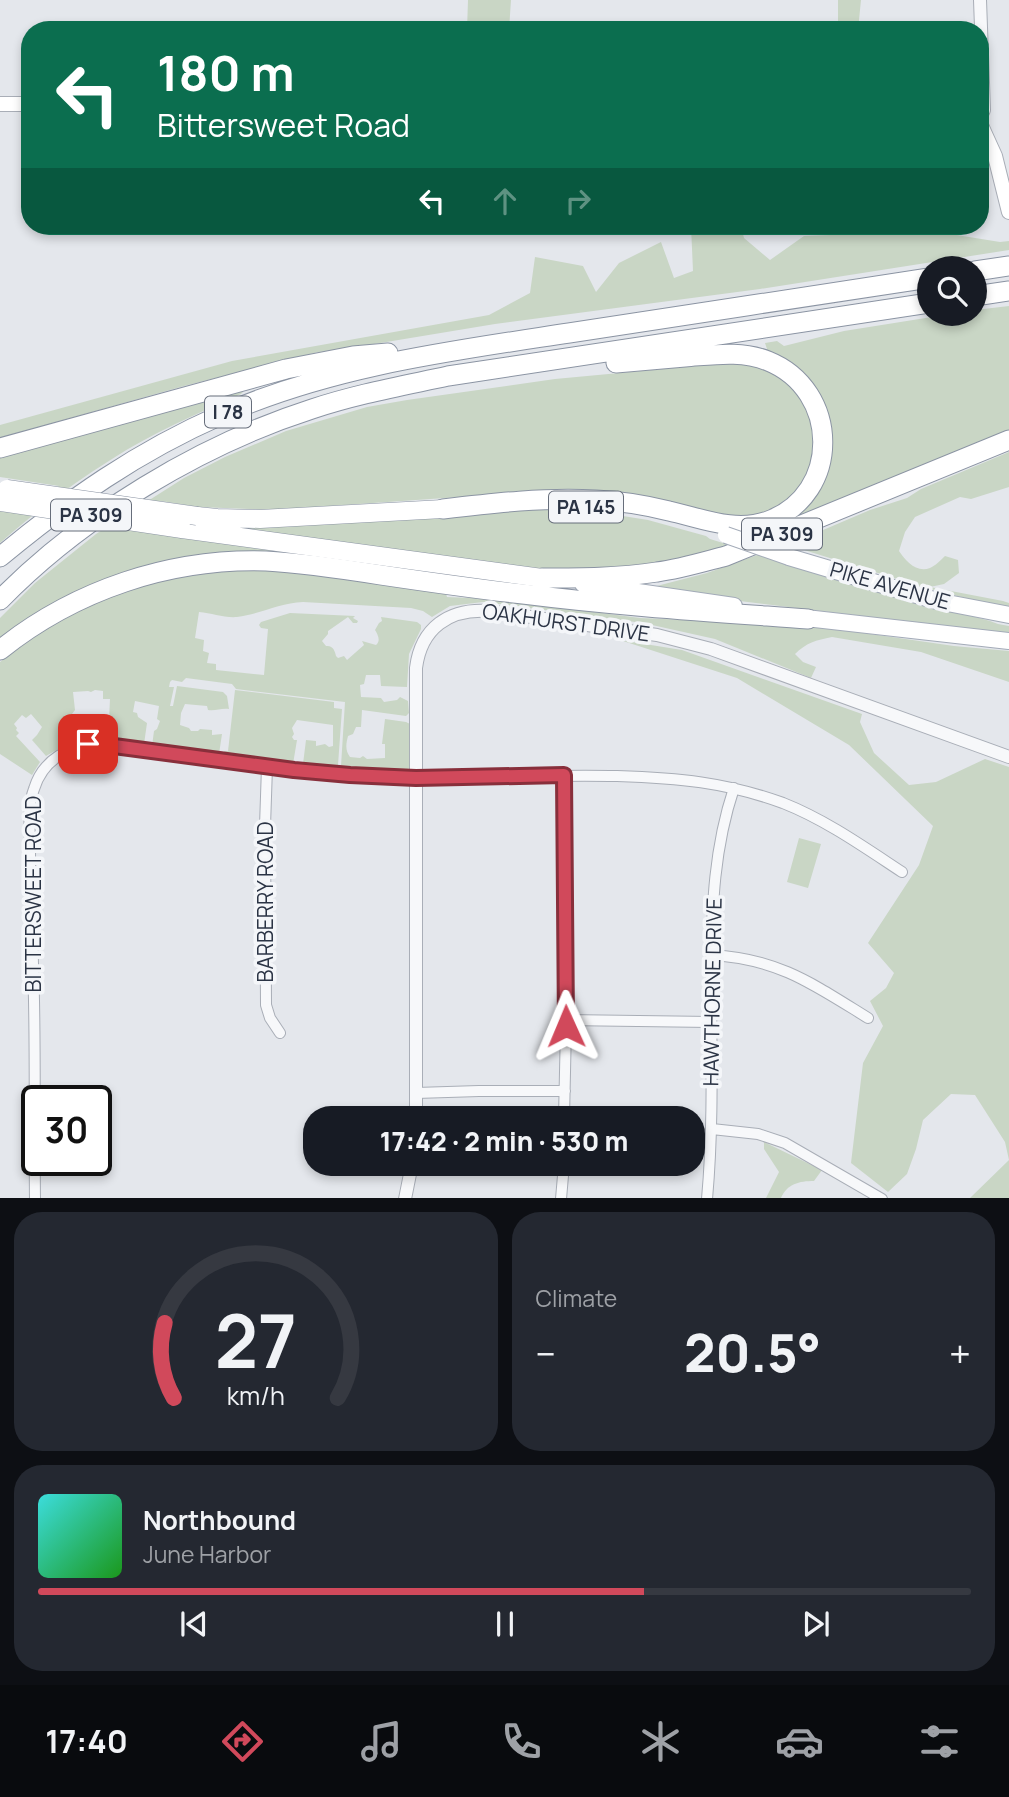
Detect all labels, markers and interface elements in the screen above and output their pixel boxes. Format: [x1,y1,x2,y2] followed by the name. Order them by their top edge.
[157,39,295,106] text: 180 m
[42,49,133,140] icon: left
[157,103,410,147] text: Bittersweet Road
[413,182,451,220] icon: left
[486,182,524,220] icon: ahead
[559,182,597,220] icon: right
[917,256,987,326] map controls
[917,256,987,326] button: search
[205,396,251,428] road number: I 78
[549,492,623,522] road number: PA 145
[51,500,131,530] road number: PA 309
[742,519,822,550] road number: PA 309
[827,555,954,616] street label: PIKE AVENUE
[481,596,652,648] street label: OAKHURST DRIVE
[58,714,118,774] pin
[69,725,107,763] icon: arrive
[19,796,47,992] street label: BITTERSWEET ROAD
[251,822,279,982] street label: BARBERRY ROAD
[696,897,728,1087] street label: HAWTHORNE DRIVE
[529,989,603,1063] position arrow
[21,1085,112,1176] speed limit sign: 30
[380,1123,628,1159] text: 17:42 · 2 min · 530 m
[536,1282,617,1314] text: Climate
[215,1290,297,1390] text: 27
[684,1317,821,1388] text: 20.5°
[536,1327,556,1379] text: −
[949,1327,971,1379] text: +
[227,1377,285,1412] text: km/h
[143,1502,296,1538] text: Northbound
[143,1538,271,1570] text: June Harbor
[175,1605,213,1643] icon: previous
[486,1605,524,1643] icon: pause
[797,1605,835,1643] icon: next
[218,1717,267,1766] icon: directions
[357,1717,406,1766] icon: music
[497,1717,546,1766] icon: phone
[636,1717,685,1766] icon: climate
[775,1717,824,1766] icon: car
[915,1717,964,1766] icon: filters
[45,1719,128,1763] text: 17:40

